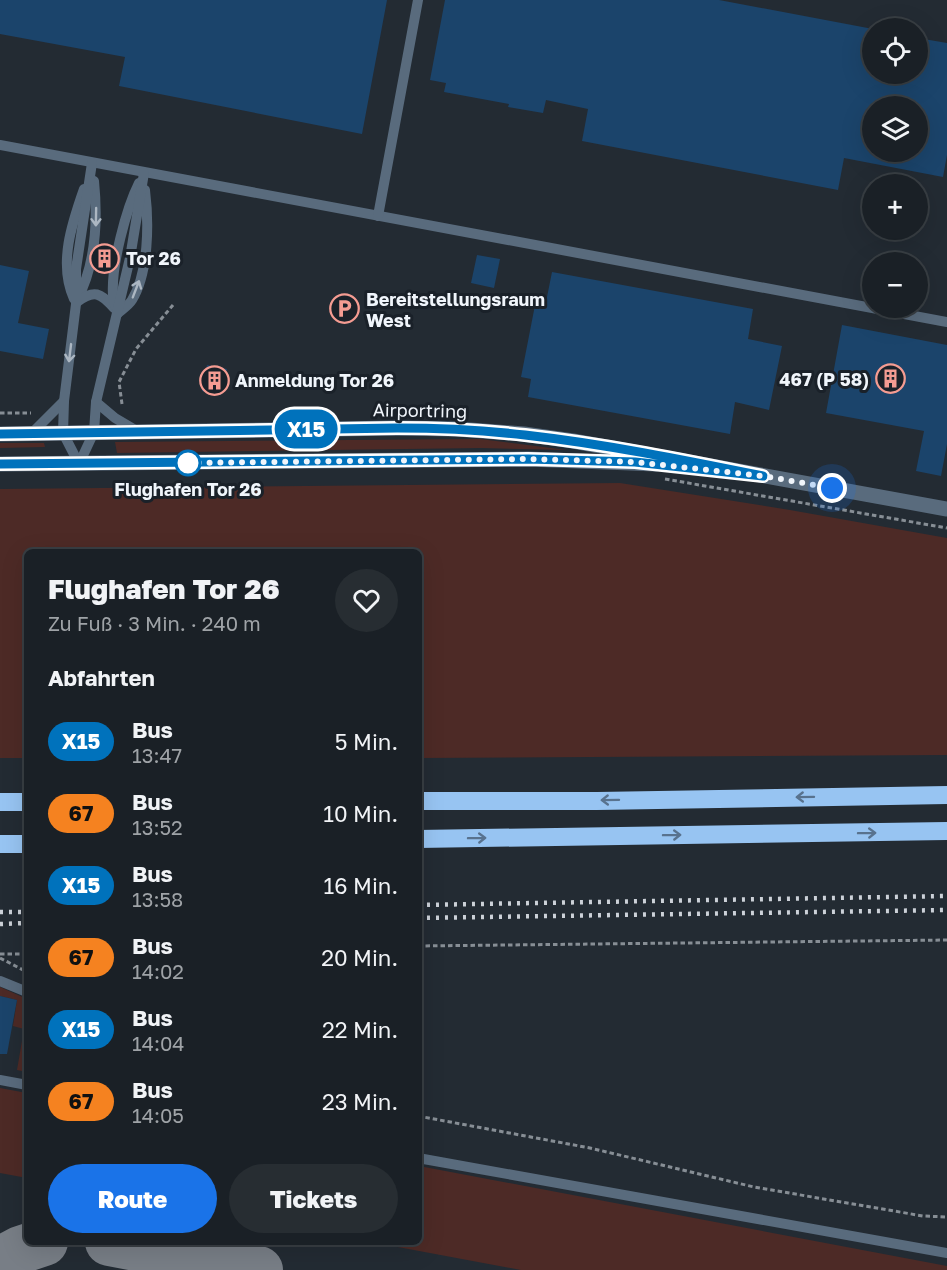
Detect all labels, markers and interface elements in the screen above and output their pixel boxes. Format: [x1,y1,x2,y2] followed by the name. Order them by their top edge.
[862,18,928,318] map controls
[862,18,928,84] button: locate
[862,96,928,162] button: layers
[862,174,928,240] button: +
[90,206,102,226] one-way arrow
[89,242,121,274] building icon: Tor 26
[126,247,181,269] place label: Tor 26
[862,252,928,318] button: −
[131,281,142,299] one-way arrow
[366,288,545,331] place label: Bereitstellungsraum West
[329,293,361,325] parking icon: Bereitstellungsraum West
[64,342,75,362] one-way arrow
[874,363,906,395] building icon: 467 (P 58)
[198,364,230,396] building icon: Anmeldung Tor 26
[779,368,869,390] place label: 467 (P 58)
[235,369,394,391] place label: Anmeldung Tor 26
[373,398,467,422] street label: Airportring
[272,410,340,448] line badge: X15
[287,416,325,442] text: X15
[175,450,201,476] marker: Flughafen Tor 26
[817,473,847,503] your location
[114,478,262,500] place label: Flughafen Tor 26
[335,569,398,632] button: heart
[48,572,280,605] text: Flughafen Tor 26
[48,611,261,635] text: Zu Fuß · 3 Min. · 240 m
[48,664,155,691] text: Abfahrten
[132,716,173,743] text: Bus
[62,728,100,754] text: X15
[335,728,398,755] text: 5 Min.
[132,743,182,767] text: 13:47
[132,788,173,815] text: Bus
[795,791,815,803] one-way arrow
[600,795,620,806] one-way arrow
[69,800,93,826] text: 67
[323,800,398,827] text: 10 Min.
[132,815,183,839] text: 13:52
[856,827,876,839] one-way arrow
[661,830,681,841] one-way arrow
[466,832,486,844] one-way arrow
[132,860,173,887] text: Bus
[62,872,100,898] text: X15
[324,872,398,899] text: 16 Min.
[132,887,183,911] text: 13:58
[132,932,173,959] text: Bus
[69,944,93,970] text: 67
[321,944,398,971] text: 20 Min.
[132,959,184,983] text: 14:02
[132,1004,173,1031] text: Bus
[62,1016,100,1042] text: X15
[322,1016,398,1043] text: 22 Min.
[132,1031,185,1055] text: 14:04
[132,1076,173,1103] text: Bus
[69,1088,93,1114] text: 67
[322,1088,398,1115] text: 23 Min.
[132,1103,184,1127] text: 14:05
[48,1164,217,1233] button: Route
[229,1164,398,1233] button: Tickets

